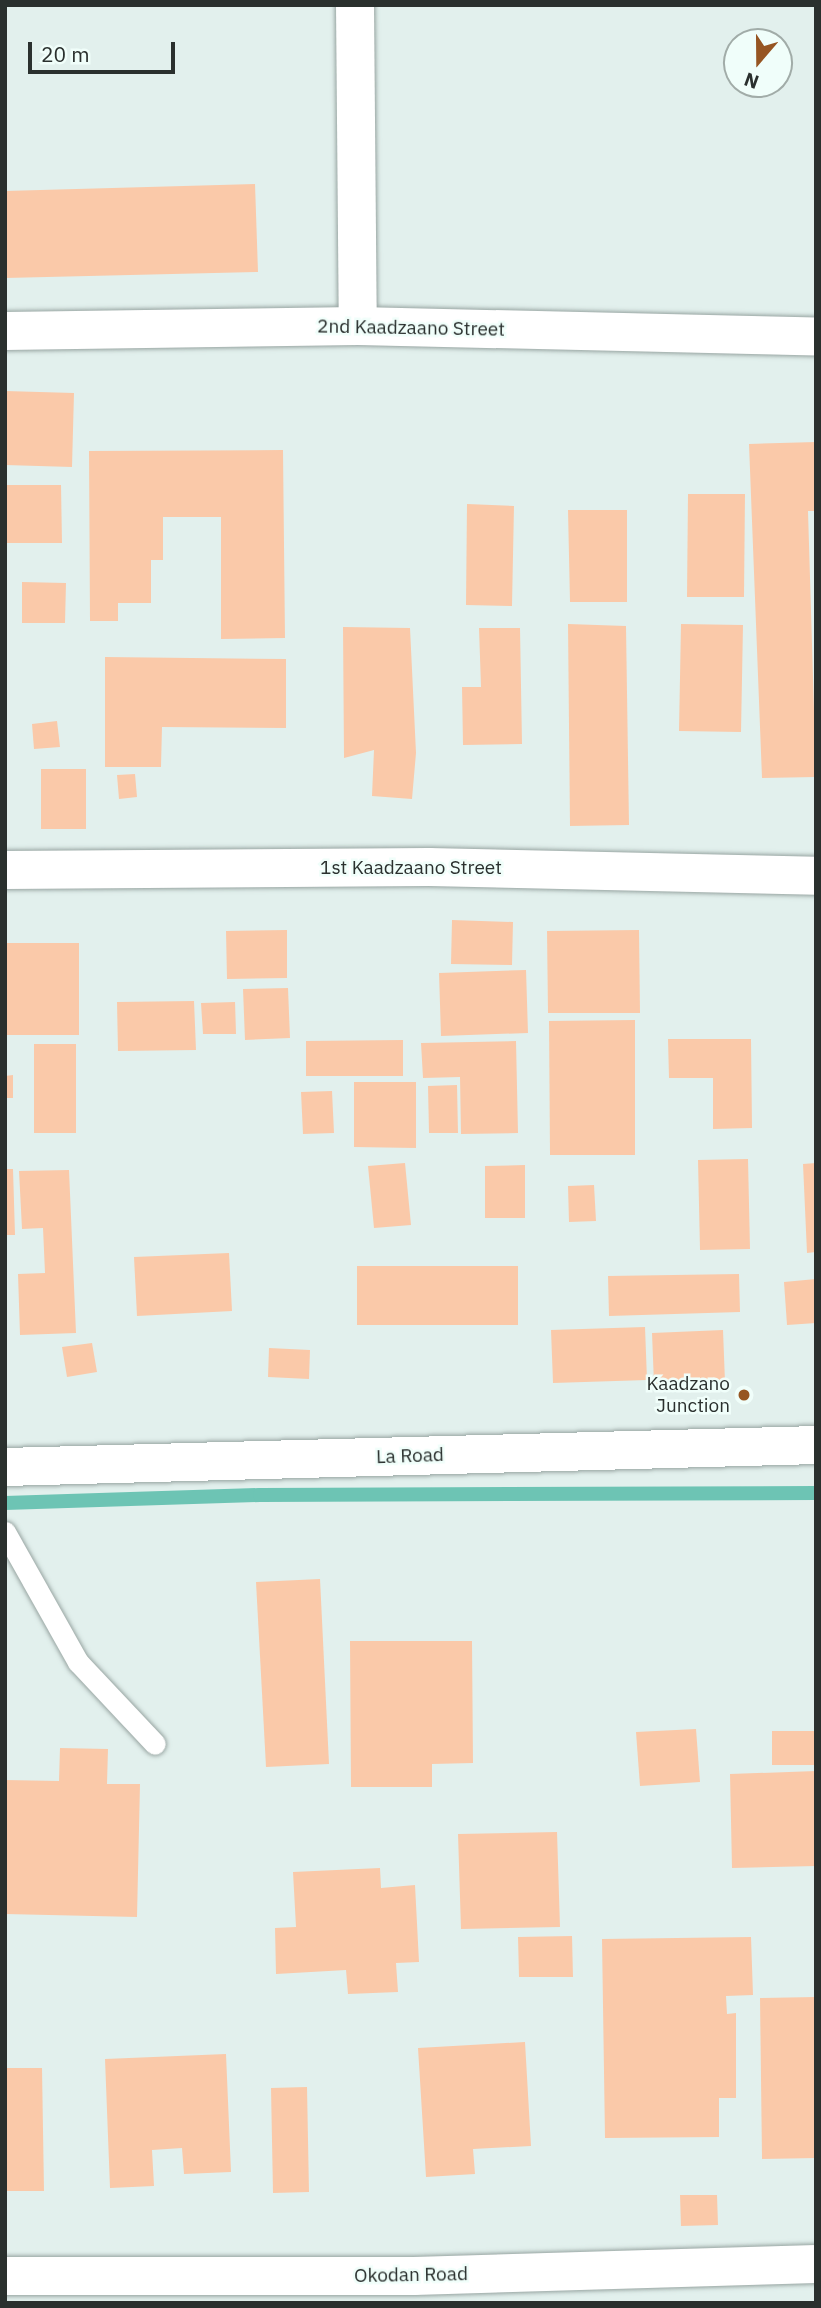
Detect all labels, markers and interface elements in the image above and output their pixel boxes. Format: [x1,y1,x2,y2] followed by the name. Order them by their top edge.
[32,28,178,72] scale bar
[723,28,793,98] north arrow
[41,40,90,68] text: 20 m
[741,67,762,94] text: N
[317,315,505,341] street label: 2nd Kaadzaano Street
[320,857,502,879] street label: 1st Kaadzaano Street
[647,1373,730,1417] place label: Kaadzano Junction
[736,1387,752,1403] marker: Kaadzano Junction
[376,1443,444,1469] street label: La Road
[354,2263,468,2287] street label: Okodan Road

